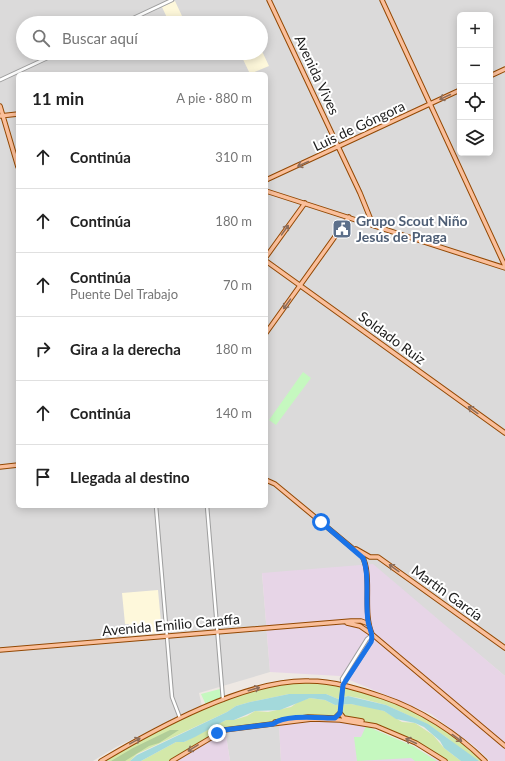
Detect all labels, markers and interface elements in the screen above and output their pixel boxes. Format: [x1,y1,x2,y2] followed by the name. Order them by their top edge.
[457,12,493,156] map controls
[457,12,493,48] button: +
[16,16,268,60] search box
[30,27,52,49] icon: search
[62,29,138,47] text: Buscar aquí
[292,32,343,117] street label: Avenida Vives
[457,48,493,84] button: −
[457,84,493,120] button: locate
[32,88,84,109] text: 11 min
[176,90,252,106] text: A pie · 880 m
[439,94,451,101] one-way arrow
[310,97,407,154] street label: Luis de Góngora
[457,120,493,156] button: layers
[32,146,54,168] icon: ahead
[70,148,131,166] text: Continúa
[215,149,252,165] text: 310 m
[297,160,309,168] one-way arrow
[32,210,54,232] icon: ahead
[70,212,131,230] text: Continúa
[356,212,468,245] place label: Grupo Scout Niño Jesús de Praga
[215,213,252,229] text: 180 m
[331,218,353,240] public building icon: Grupo Scout Niño Jesús de Praga
[281,225,290,236] one-way arrow
[70,268,131,286] text: Continúa
[32,274,54,296] icon: ahead
[223,277,252,293] text: 70 m
[70,286,178,302] text: Puente Del Trabajo
[283,298,291,309] one-way arrow
[355,308,429,368] street label: Soldado Ruiz
[32,338,54,360] icon: right
[70,340,181,358] text: Gira a la derecha
[215,341,252,357] text: 180 m
[32,402,54,424] icon: ahead
[70,404,131,422] text: Continúa
[215,405,252,421] text: 140 m
[468,406,479,414] one-way arrow
[32,466,54,488] icon: arrive
[70,468,190,486] text: Llegada al destino
[312,513,330,531] route start
[408,561,486,624] street label: Martín García
[389,564,400,572] one-way arrow
[101,610,241,639] street label: Avenida Emilio Caraffa
[247,685,260,692] one-way arrow
[208,724,226,742] route end
[452,734,463,742] one-way arrow
[129,737,141,745] one-way arrow
[406,737,418,744] one-way arrow
[188,744,199,752] one-way arrow

